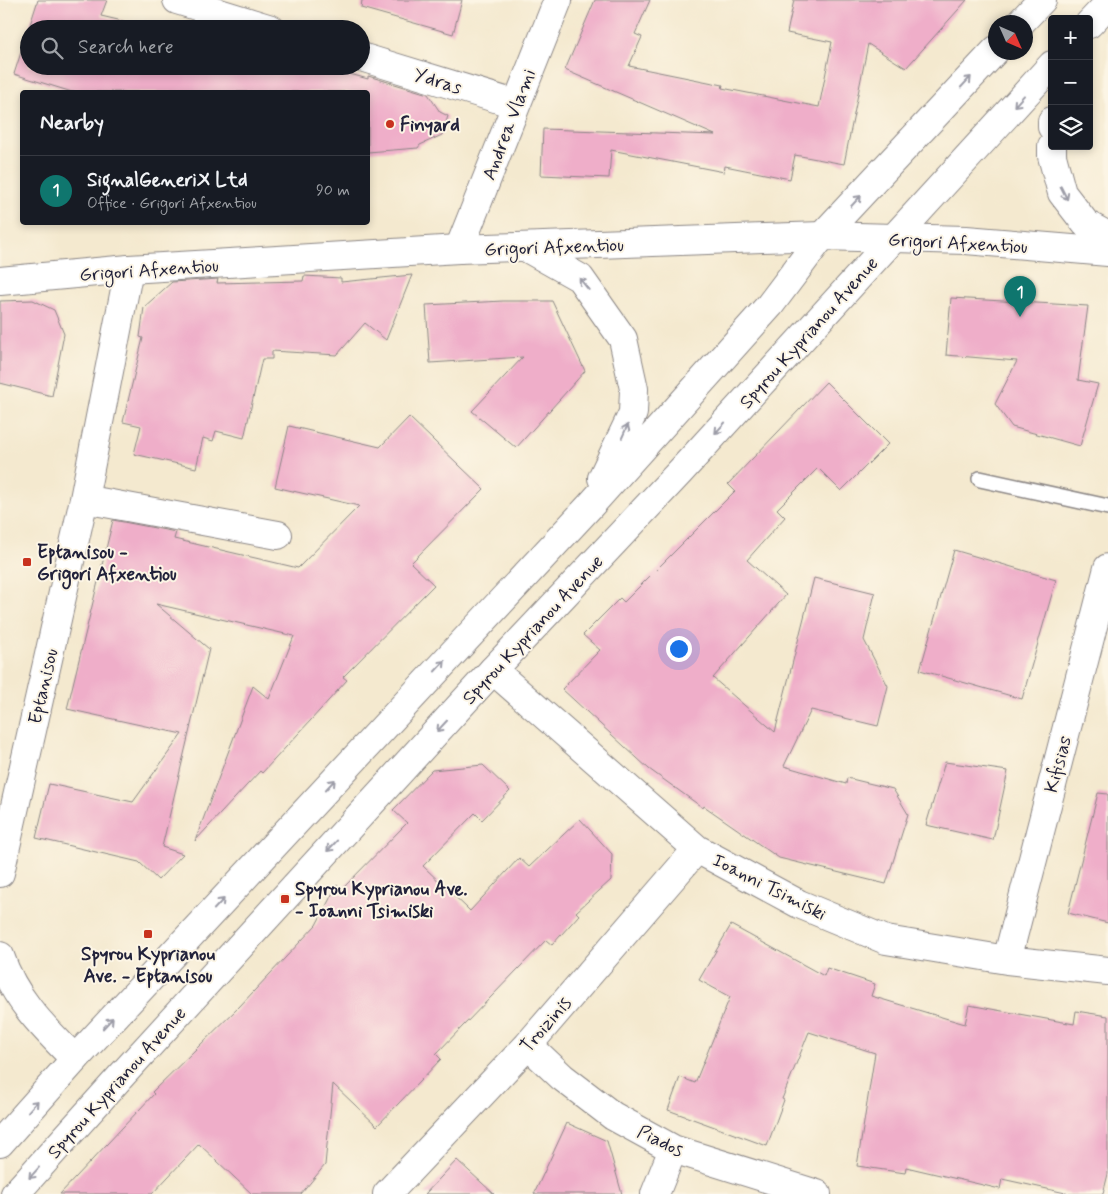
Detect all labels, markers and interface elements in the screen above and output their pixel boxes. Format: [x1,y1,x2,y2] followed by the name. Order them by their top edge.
[988,15,1033,60] north arrow
[1048,15,1093,150] map controls
[1048,15,1093,60] button: +
[20,20,370,75] search box
[38,34,66,62] icon: search
[78,35,174,60] text: Search here
[1048,60,1093,105] button: −
[410,62,465,101] street label: Ydras
[477,65,542,184] street label: Andrea Vlami
[960,75,972,88] one-way arrow
[1013,95,1025,108] one-way arrow
[1048,105,1093,150] button: layers
[40,109,104,137] text: Nearby
[400,113,460,138] place label: Finyard
[384,118,396,130] marker: Finyard
[87,168,248,193] text: SignalGeneriX Ltd
[52,180,60,201] text: 1
[316,180,350,201] text: 90 m
[1059,185,1069,200] one-way arrow
[87,193,257,214] text: Office · Grigori Afxentiou
[850,194,862,207] one-way arrow
[887,227,1028,262] street label: Grigori Afxentiou
[484,233,624,264] street label: Grigori Afxentiou
[734,252,884,414] street label: Spyrou Kyprianou Avenue
[79,253,220,290] street label: Grigori Afxentiou
[1004,276,1036,317] pin: 1
[579,278,590,291] one-way arrow
[714,422,726,435] one-way arrow
[620,424,630,439] one-way arrow
[37,540,177,590] place label: Eptanisou - Grigori Afxentiou
[457,550,609,710] street label: Spyrou Kyprianou Avenue
[21,556,33,568] marker: Eptanisou - Grigori Afxentiou
[666,636,692,662] your location
[23,646,64,727] street label: Eptanisou
[434,660,446,673] one-way arrow
[436,719,448,732] one-way arrow
[1039,733,1078,796] street label: Kifisias
[324,779,336,792] one-way arrow
[326,839,338,852] one-way arrow
[708,848,831,927] street label: Ioanni Tsimiski
[295,877,468,924] place label: Spyrou Kyprianou Ave. - Ioanni Tsimiski
[279,893,291,905] marker: Spyrou Kyprianou Ave. - Ioanni Tsimiski
[213,898,225,911] one-way arrow
[142,928,154,940] marker: Spyrou Kyprianou Ave. - Eptanisou
[81,942,215,989] place label: Spyrou Kyprianou Ave. - Eptanisou
[515,992,577,1058] street label: Troizinis
[42,1002,192,1164] street label: Spyrou Kyprianou Avenue
[103,1017,114,1030] one-way arrow
[27,1100,38,1113] one-way arrow
[633,1119,688,1163] street label: Piados
[28,1166,40,1179] one-way arrow

